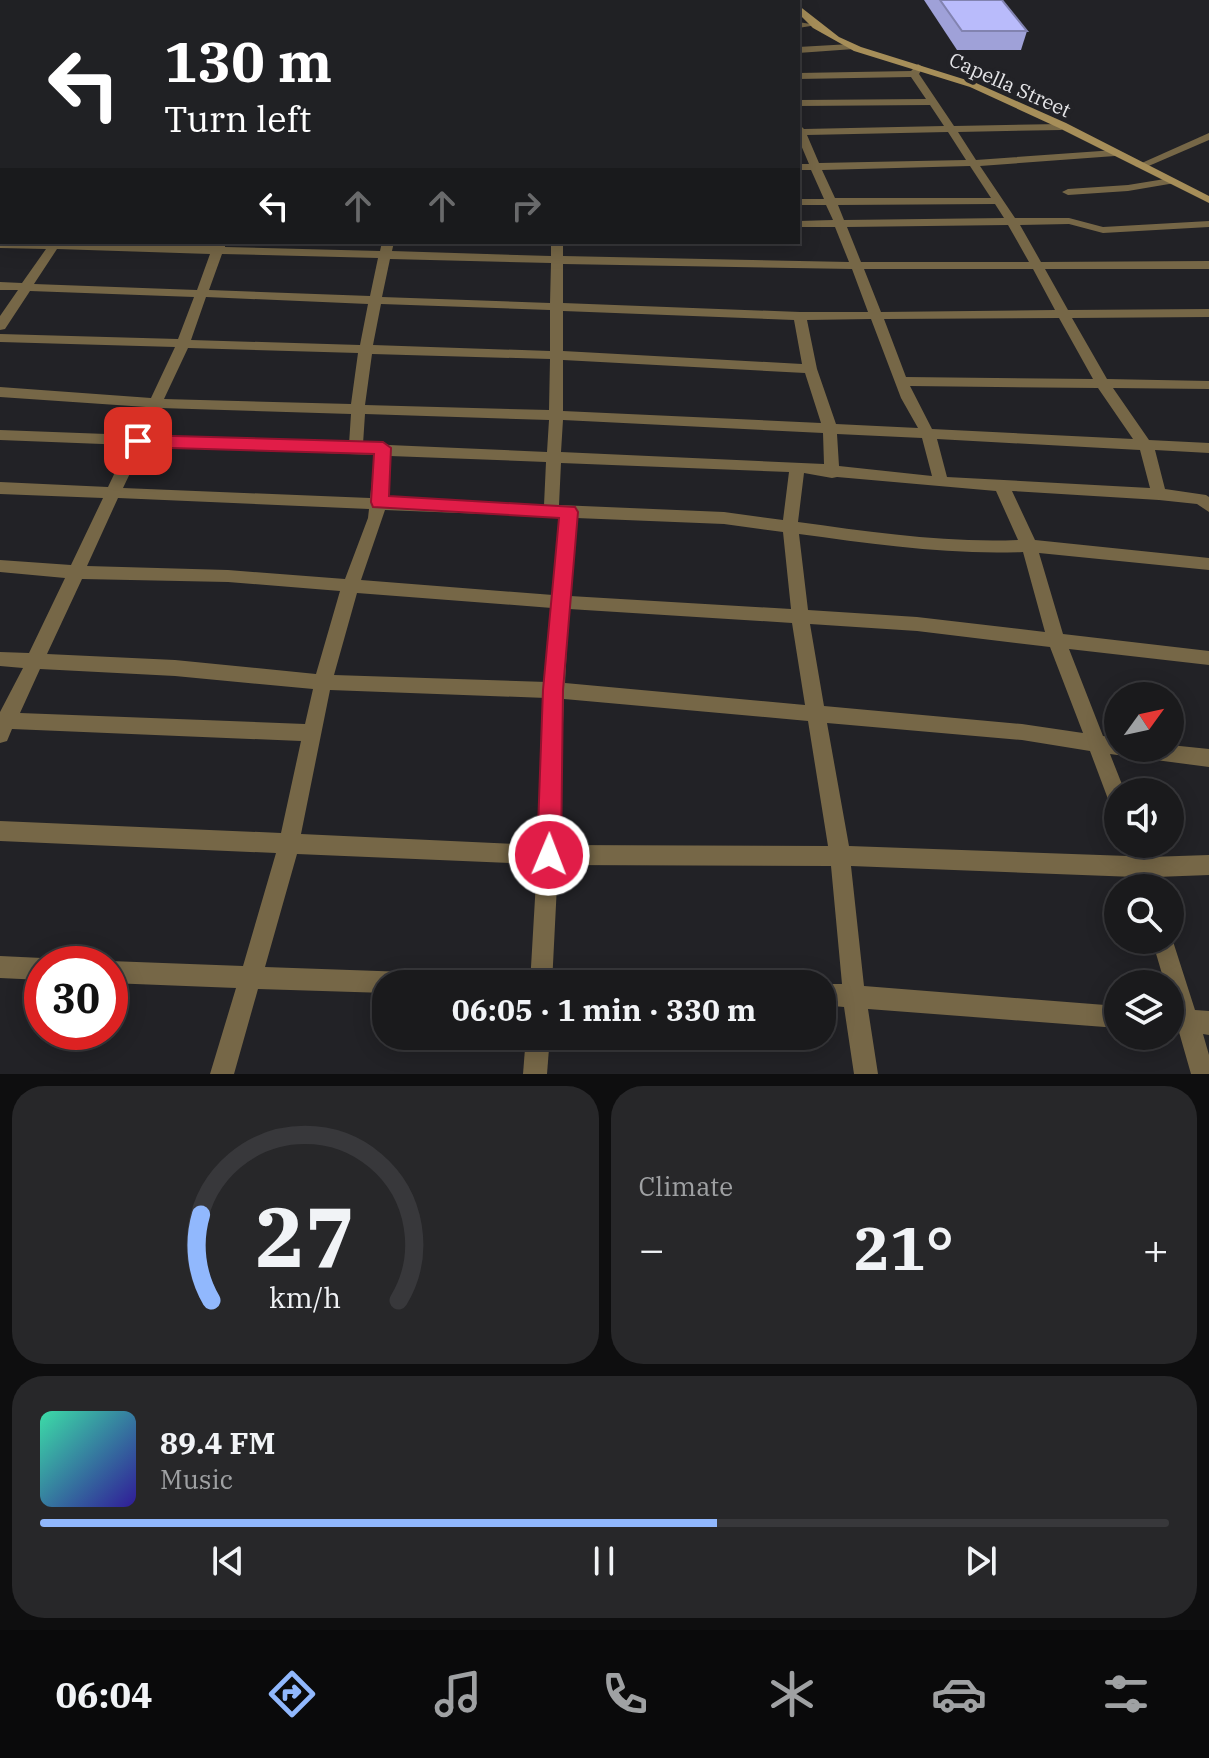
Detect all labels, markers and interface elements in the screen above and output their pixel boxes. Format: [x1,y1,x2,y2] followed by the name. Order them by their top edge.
[164,25,332,97] text: 130 m
[32,32,136,136] icon: left
[945,46,1075,123] street label: Capella Street
[164,95,311,142] text: Turn left
[252,184,296,228] icon: left
[336,184,380,228] icon: ahead
[420,184,464,228] icon: ahead
[504,184,548,228] icon: right
[104,407,172,475] pin
[116,419,160,463] icon: arrive
[1104,682,1184,762] north arrow
[1104,682,1184,1050] map controls
[1104,778,1184,858] button: sound
[507,813,591,897] position arrow
[1104,874,1184,954] button: search
[24,946,128,1050] speed limit sign: 30
[1104,970,1184,1050] button: layers
[452,990,756,1029] text: 06:05 · 1 min · 330 m
[639,1169,733,1203] text: Climate
[255,1182,355,1290] text: 27
[854,1208,954,1287] text: 21°
[639,1220,665,1277] text: −
[1143,1220,1169,1277] text: +
[269,1279,341,1316] text: km/h
[160,1423,275,1462] text: 89.4 FM
[160,1462,233,1496] text: Music
[206,1539,250,1583] icon: previous
[582,1539,626,1583] icon: pause
[959,1539,1003,1583] icon: next
[264,1666,320,1722] icon: directions
[430,1666,486,1722] icon: music
[597,1666,653,1722] icon: phone
[764,1666,820,1722] icon: climate
[931,1666,987,1722] icon: car
[1098,1666,1154,1722] icon: filters
[55,1671,153,1718] text: 06:04

